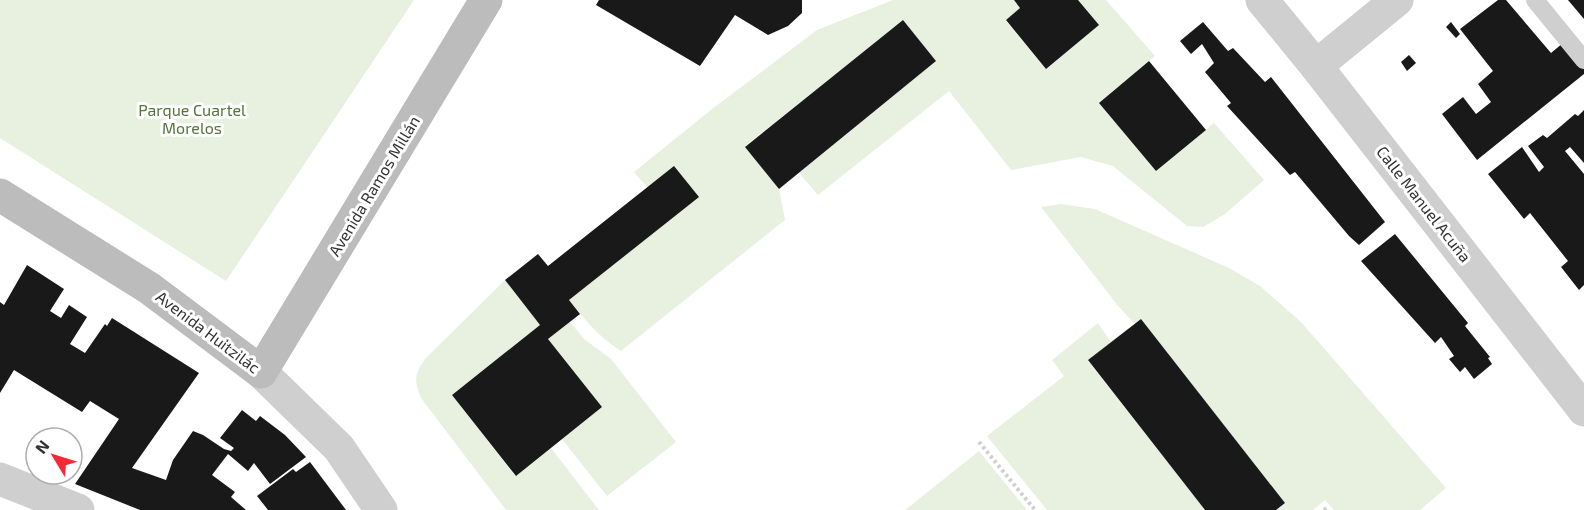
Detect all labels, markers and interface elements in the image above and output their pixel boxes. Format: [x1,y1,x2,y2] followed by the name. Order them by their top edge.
[138,100,246,137] park label: Parque Cuartel Morelos
[324,112,423,259] street label: Avenida Ramos Millán
[1373,142,1476,265] street label: Calle Manuel Acuña
[153,286,264,377] street label: Avenida Huitzilác
[24,426,84,486] north arrow
[31,436,53,457] text: N

